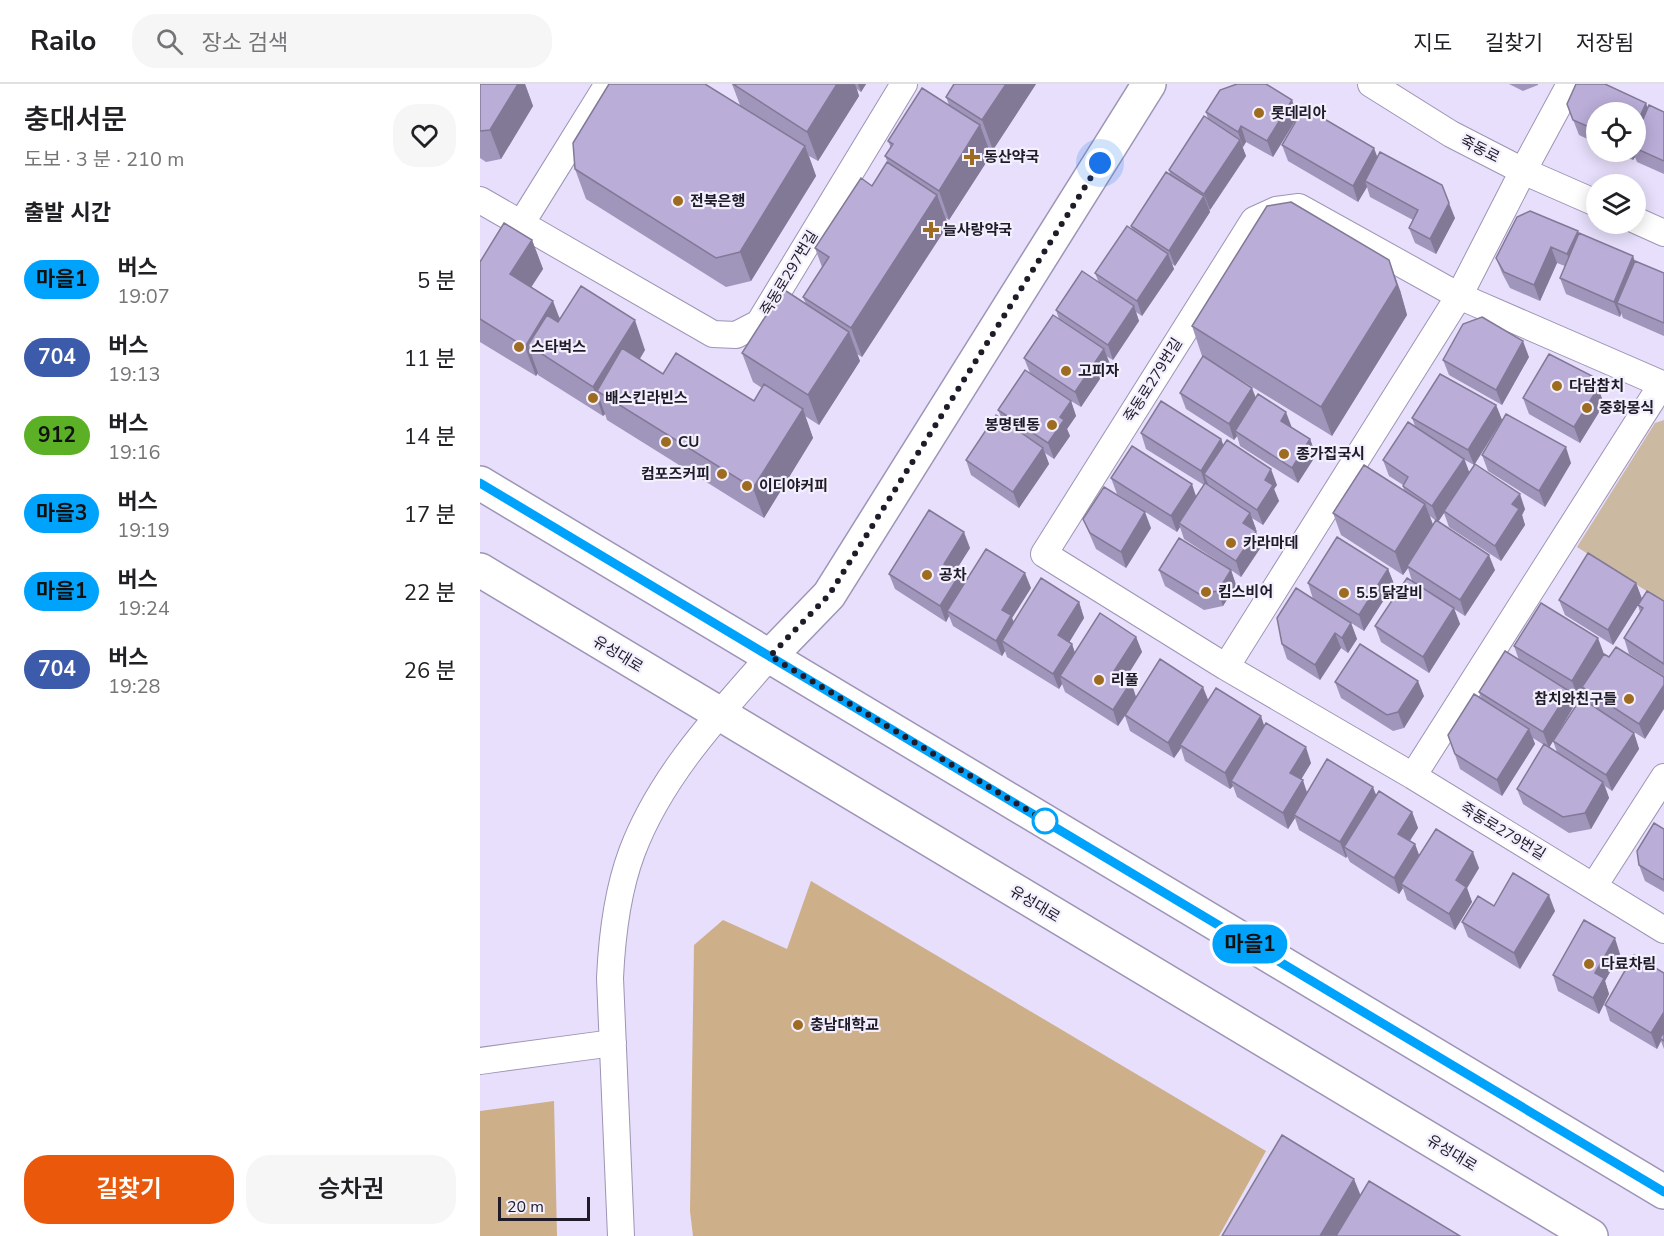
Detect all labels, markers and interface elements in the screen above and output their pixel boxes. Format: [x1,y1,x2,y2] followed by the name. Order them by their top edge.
[132,14,552,68] search box
[30,22,96,60] text: Railo
[153,25,186,58] icon: search
[201,28,288,58] text: 장소 검색
[1413,29,1452,57] text: 지도
[1485,29,1543,57] text: 길찾기
[1576,29,1634,57] text: 저장됨
[24,101,127,139] text: 충대서문
[1586,102,1646,234] map controls
[1586,102,1646,162] button: locate
[1271,103,1326,123] place label: 롯데리아
[393,104,456,167] button: heart
[1252,106,1266,120] marker: 롯데리아
[1457,131,1503,167] street label: 죽동로
[24,146,184,173] text: 도보 · 3 분 · 210 m
[984,147,1039,167] place label: 동산약국
[1085,148,1115,178] your location
[965,150,979,164] marker: 동산약국
[1586,174,1646,234] button: layers
[690,191,745,211] place label: 전북은행
[671,194,685,208] marker: 전북은행
[24,198,111,228] text: 출발 시간
[943,220,1012,240] place label: 늘사랑약국
[924,223,938,237] marker: 늘사랑약국
[756,227,822,319] street label: 죽동로297번길
[117,253,158,283] text: 버스
[36,265,87,293] text: 마을1
[417,266,456,296] text: 5 분
[117,283,170,310] text: 19:07
[108,331,148,361] text: 버스
[1119,334,1187,426] street label: 죽동로279번길
[531,337,586,357] place label: 스타벅스
[512,340,526,354] marker: 스타벅스
[38,343,76,371] text: 704
[404,344,456,374] text: 11 분
[108,361,161,388] text: 19:13
[1078,361,1120,381] place label: 고피자
[1059,364,1073,378] marker: 고피자
[1569,376,1624,396] place label: 다담참치
[1550,379,1564,393] marker: 다담참치
[605,388,688,408] place label: 배스킨라빈스
[586,391,600,405] marker: 배스킨라빈스
[1599,398,1654,418] place label: 중화몽식
[1580,401,1594,415] marker: 중화몽식
[108,409,148,439] text: 버스
[985,415,1040,435] place label: 봉명텐동
[1045,418,1059,432] marker: 봉명텐동
[38,421,76,449] text: 912
[404,422,456,452] text: 14 분
[678,432,699,452] place label: CU
[659,435,673,449] marker: CU
[108,439,161,466] text: 19:16
[1296,444,1365,464] place label: 종가집국시
[1277,447,1291,461] marker: 종가집국시
[641,464,710,484] place label: 컴포즈커피
[715,467,729,481] marker: 컴포즈커피
[759,476,828,496] place label: 이디야커피
[740,479,754,493] marker: 이디야커피
[117,487,158,517] text: 버스
[36,499,87,527] text: 마을3
[404,500,456,530] text: 17 분
[117,517,170,544] text: 19:19
[1243,533,1298,553] place label: 카라마데
[1224,536,1238,550] marker: 카라마데
[117,565,158,595] text: 버스
[939,565,967,585] place label: 공차
[920,568,934,582] marker: 공차
[36,577,87,605] text: 마을1
[404,578,456,608] text: 22 분
[1218,582,1273,602] place label: 킴스비어
[1356,583,1423,603] place label: 5.5 닭갈비
[1199,585,1213,599] marker: 킴스비어
[1337,586,1351,600] marker: 5.5 닭갈비
[117,595,170,622] text: 19:24
[589,631,647,677] street label: 유성대로
[108,643,148,673] text: 버스
[38,655,76,683] text: 704
[404,656,456,686] text: 26 분
[1111,670,1139,690] place label: 리풀
[108,673,161,700] text: 19:28
[1092,673,1106,687] marker: 리풀
[1534,689,1617,709] place label: 참치와친구들
[1622,692,1636,706] marker: 참치와친구들
[1457,798,1549,864] street label: 죽동로279번길
[1032,808,1058,834] unlabelled marker
[1006,881,1064,927] street label: 유성대로
[1216,924,1284,964] line badge: 마을1
[1224,930,1276,958] text: 마을1
[1601,954,1656,974] place label: 다료차림
[1582,957,1596,971] marker: 다료차림
[810,1015,879,1035] place label: 충남대학교
[791,1018,805,1032] marker: 충남대학교
[1423,1130,1481,1176] street label: 유성대로
[24,1155,234,1224] button: 길찾기
[246,1155,456,1224] button: 승차권
[498,1194,590,1222] scale bar
[507,1196,544,1218] text: 20 m

